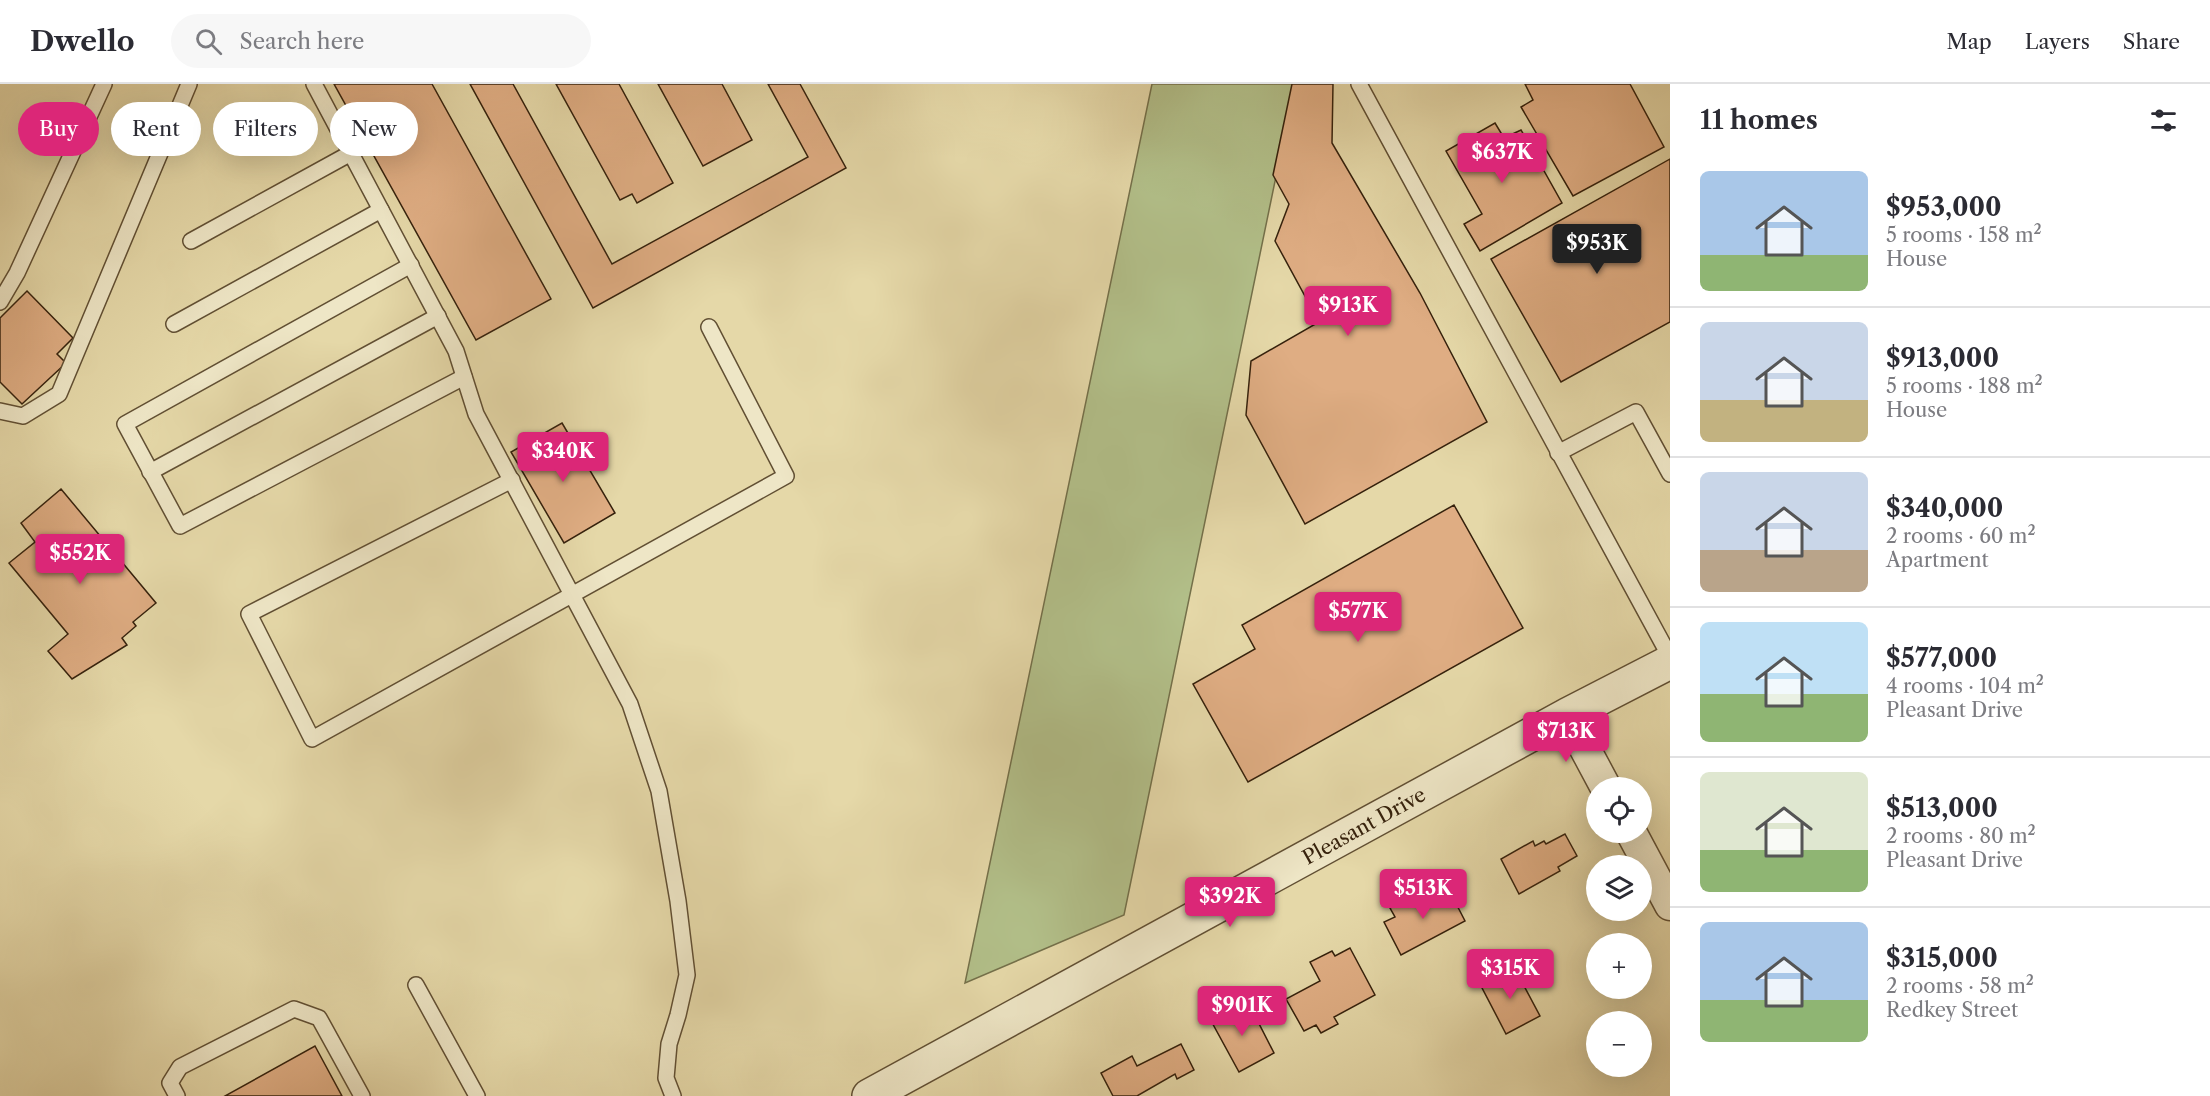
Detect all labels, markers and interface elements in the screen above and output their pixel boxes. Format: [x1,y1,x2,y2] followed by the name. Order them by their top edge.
[171,14,591,68] search box
[30,24,135,58] text: Dwello
[192,25,225,58] icon: search
[240,28,364,55] text: Search here
[1947,29,1992,54] text: Map
[2025,29,2090,54] text: Layers
[2123,29,2180,54] text: Share
[18,102,99,156] chip: Buy
[111,102,201,156] chip: Rent
[213,102,318,156] chip: Filters
[330,102,418,156] chip: New
[1700,104,1818,136] text: 11 homes
[2147,104,2180,137] icon: filters
[1460,133,1544,184] pin: $637K
[1472,140,1532,164] text: $637K
[1886,191,2002,223] text: $953,000
[1748,195,1820,267] icon: home
[1886,223,2042,247] text: 5 rooms · 158 m²
[1555,224,1639,275] pin: $953K
[1566,231,1628,255] text: $953K
[1886,247,1947,271] text: House
[1306,286,1390,337] pin: $913K
[1318,293,1378,317] text: $913K
[1886,342,1999,374] text: $913,000
[1748,346,1820,418] icon: home
[1886,374,2043,398] text: 5 rooms · 188 m²
[1886,398,1947,422] text: House
[521,432,605,483] pin: $340K
[531,439,595,463] text: $340K
[1886,492,2003,524] text: $340,000
[1748,496,1820,568] icon: home
[1886,524,2036,548] text: 2 rooms · 60 m²
[38,534,122,585] pin: $552K
[49,541,111,565] text: $552K
[1886,548,1989,572] text: Apartment
[1316,592,1400,643] pin: $577K
[1328,599,1388,623] text: $577K
[1886,642,1997,674] text: $577,000
[1748,646,1820,718] icon: home
[1886,674,2044,698] text: 4 rooms · 104 m²
[1886,698,2023,722] text: Pleasant Drive
[1524,712,1608,763] pin: $713K
[1537,719,1595,743] text: $713K
[1586,777,1652,1077] map controls
[1586,777,1652,843] button: locate
[1298,782,1430,870] street label: Pleasant Drive
[1886,792,1998,824] text: $513,000
[1748,796,1820,868] icon: home
[1886,824,2036,848] text: 2 rooms · 80 m²
[1886,848,2023,872] text: Pleasant Drive
[1586,855,1652,921] button: layers
[1381,869,1465,920] pin: $513K
[1394,876,1452,900] text: $513K
[1188,877,1272,928] pin: $392K
[1199,884,1261,908] text: $392K
[1586,933,1652,999] button: +
[1886,942,1998,974] text: $315,000
[1748,946,1820,1018] icon: home
[1468,949,1552,1000] pin: $315K
[1481,956,1539,980] text: $315K
[1886,974,2034,998] text: 2 rooms · 58 m²
[1200,986,1284,1037] pin: $901K
[1212,993,1272,1017] text: $901K
[1886,998,2018,1022] text: Redkey Street
[1586,1011,1652,1077] button: −

